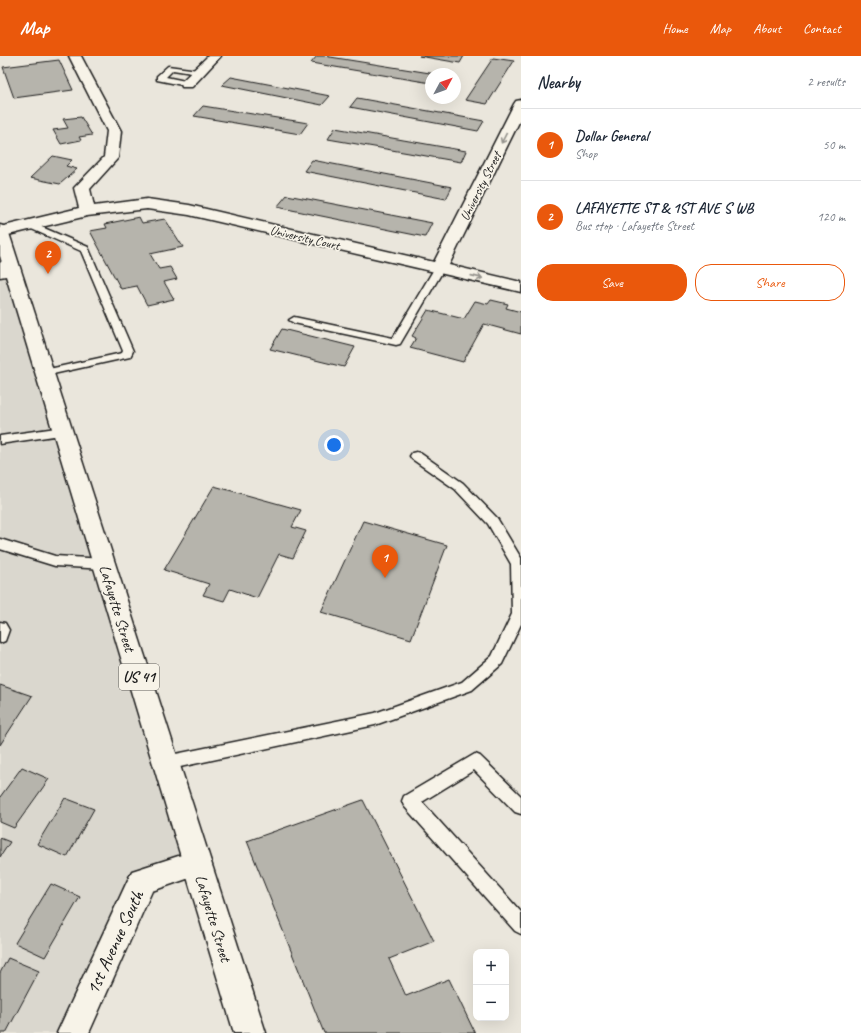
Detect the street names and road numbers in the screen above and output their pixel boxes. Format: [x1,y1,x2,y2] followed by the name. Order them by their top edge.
[457,148,506,223] street label: University Street
[268,222,343,254] street label: University Court
[94,562,140,656] street label: Lafayette Street
[119,664,159,690] road number: US 41
[190,872,236,966] street label: Lafayette Street
[80,885,150,998] street label: 1st Avenue South

